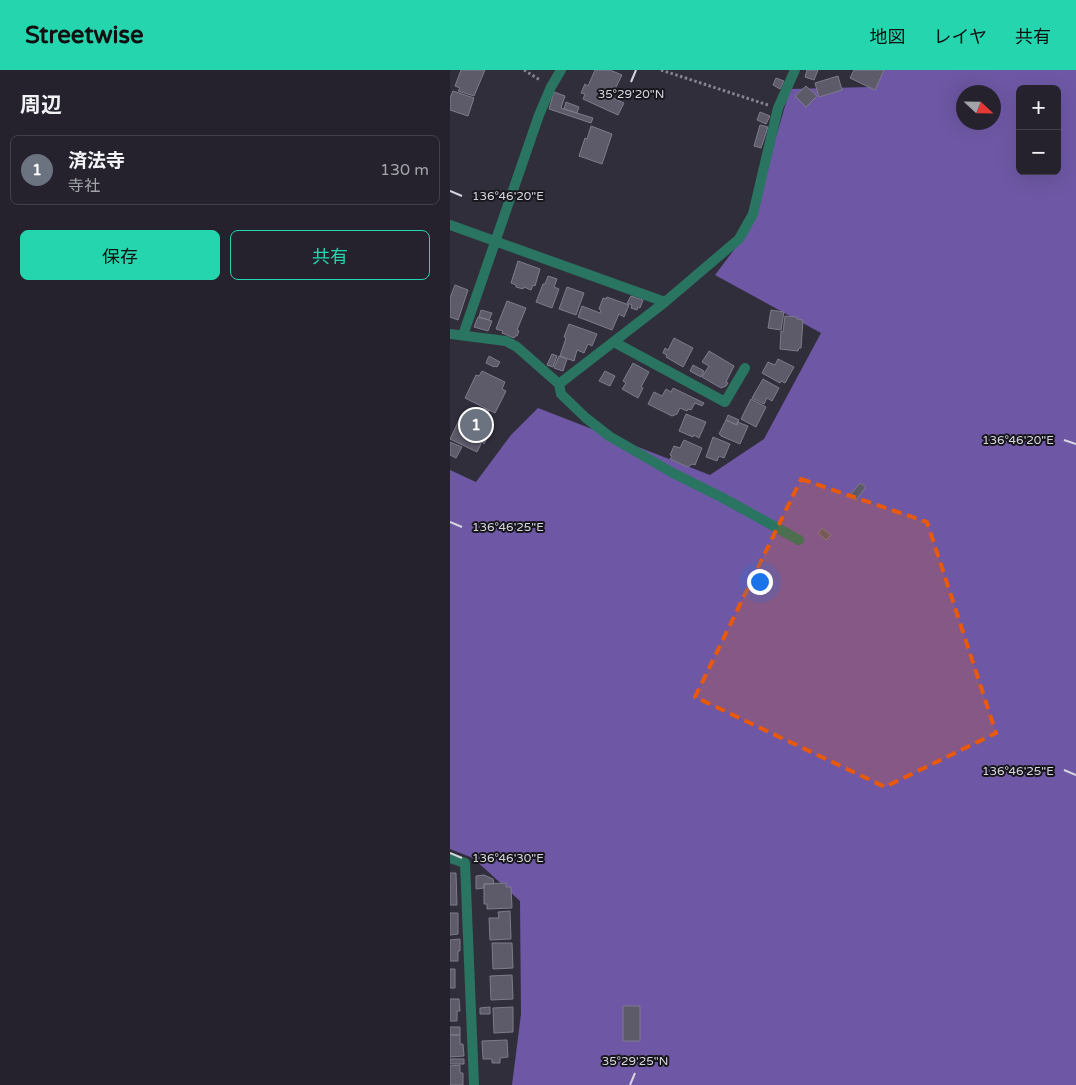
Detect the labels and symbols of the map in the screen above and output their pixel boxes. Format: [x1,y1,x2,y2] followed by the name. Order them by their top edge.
[956,85,1001,130] north arrow
[598,87,664,101] text: 35°29'20"N
[472,189,544,203] text: 136°46'20"E
[460,406,492,444] pin: 1
[982,433,1054,447] text: 136°46'20"E
[472,520,544,534] text: 136°46'25"E
[747,569,773,595] your location
[982,764,1054,778] text: 136°46'25"E
[472,851,544,865] text: 136°46'30"E
[602,1054,668,1068] text: 35°29'25"N

